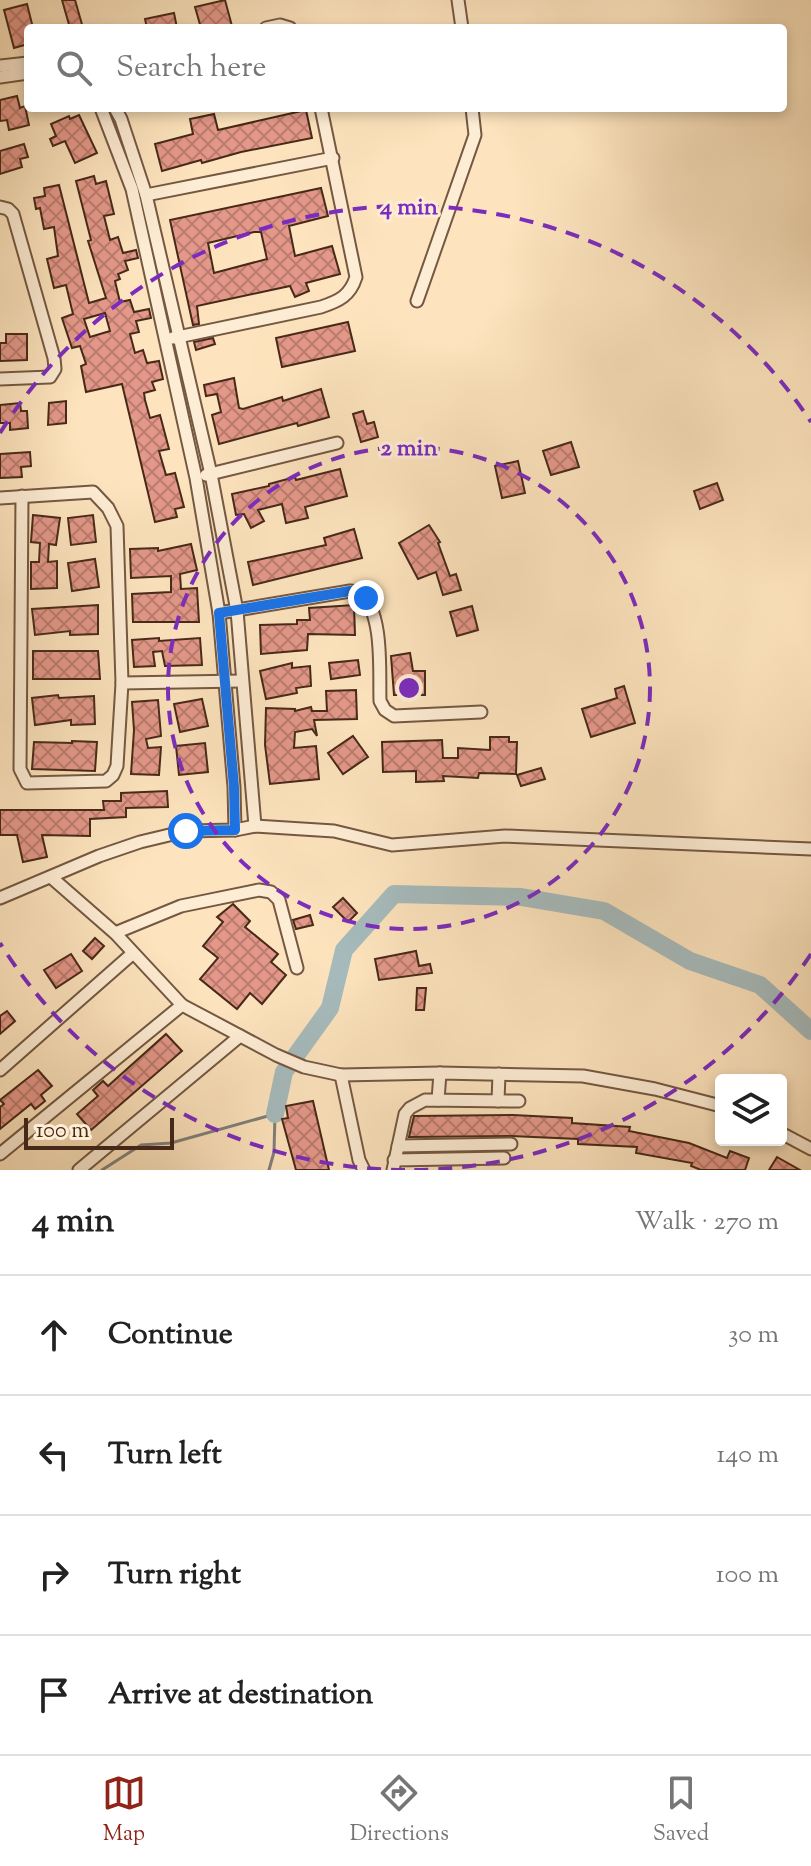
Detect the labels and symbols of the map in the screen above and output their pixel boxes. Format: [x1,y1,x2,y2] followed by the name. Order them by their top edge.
[379,191,439,225] text: 4 min
[380,432,438,466] text: 2 min
[348,580,384,616] route end
[395,674,423,702] centre of rings
[168,813,204,849] route start
[24,1114,174,1150] scale bar

